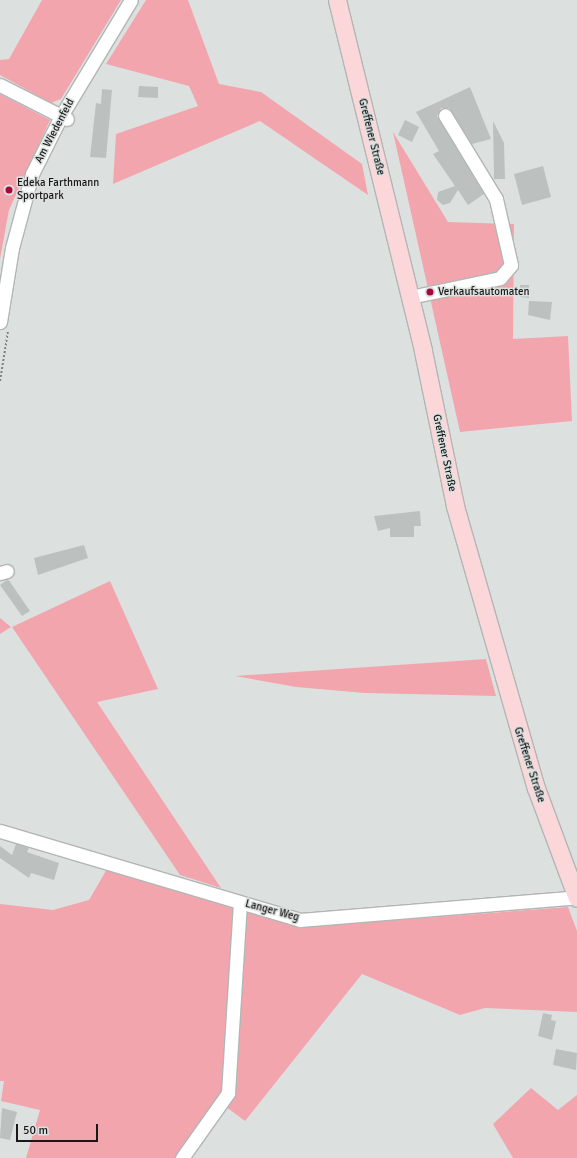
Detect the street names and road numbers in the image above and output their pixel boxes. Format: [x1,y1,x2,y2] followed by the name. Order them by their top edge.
[32,96,78,166] street label: Am Wiedenfeld
[355,97,387,177] street label: Greffener Straße
[429,413,459,493] street label: Greffener Straße
[511,726,547,804] street label: Greffener Straße
[244,897,300,925] street label: Langer Weg

